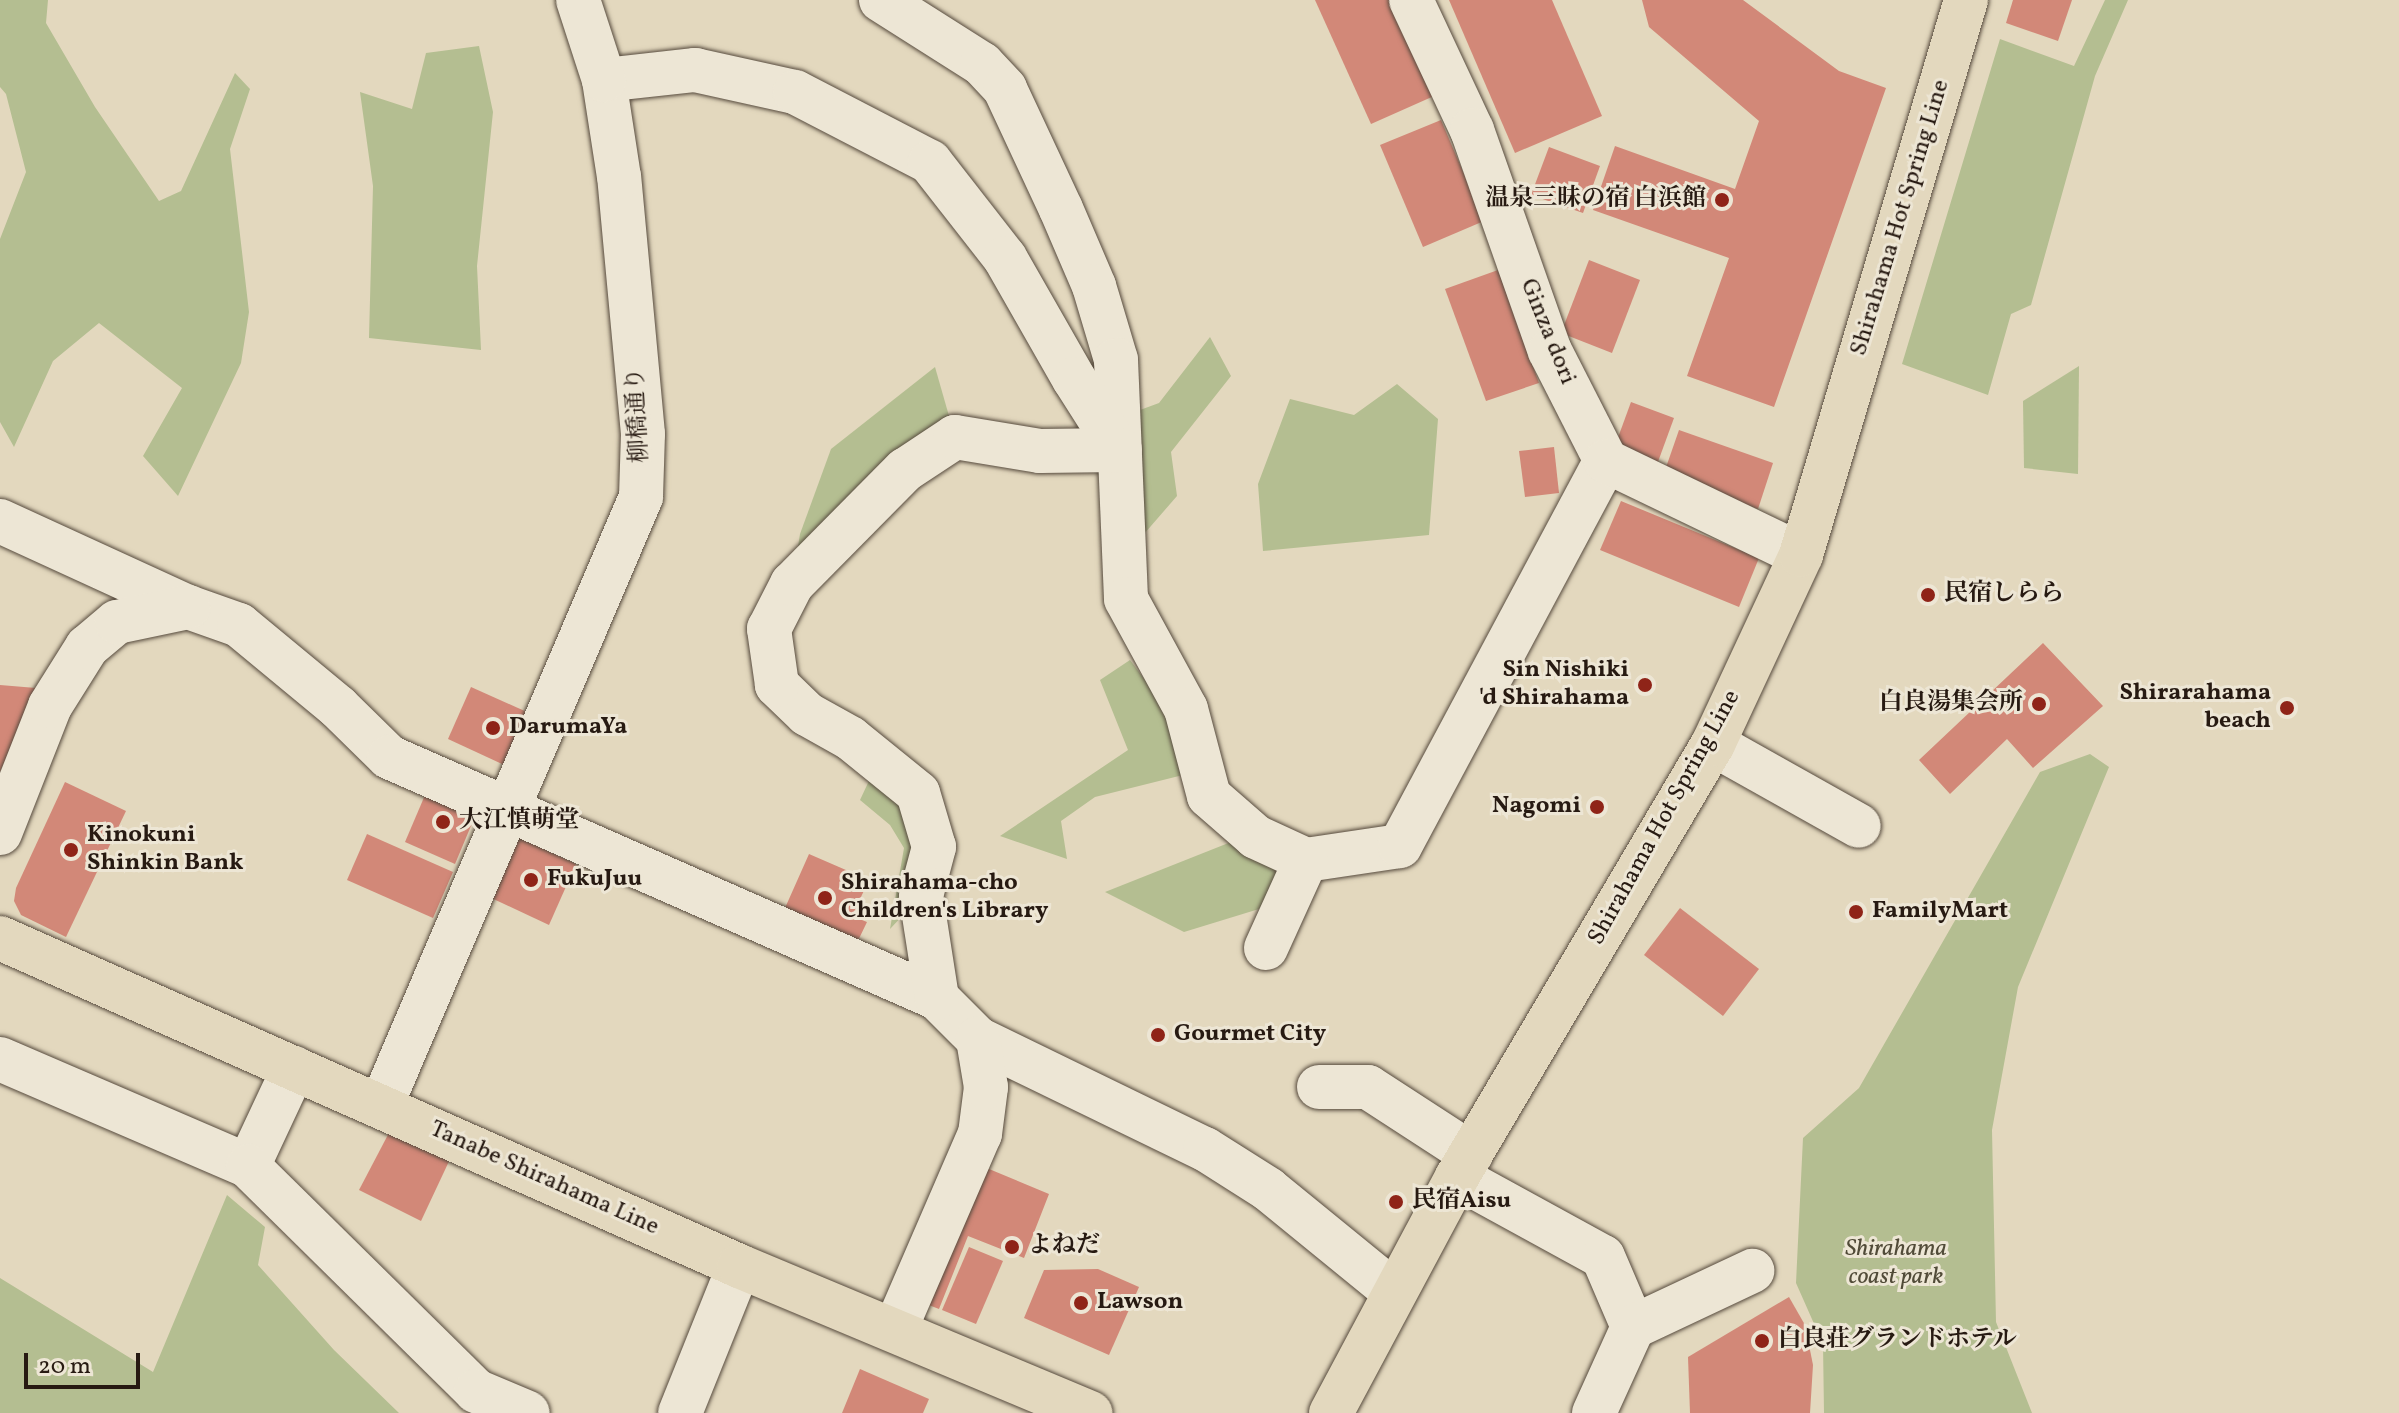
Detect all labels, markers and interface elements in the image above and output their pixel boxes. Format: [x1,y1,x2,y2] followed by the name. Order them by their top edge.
[1845,76,1957,360] street label: Shirahama Hot Spring Line
[1485,186,1706,214] place label: 温泉三昧の宿 白浜館
[1713,191,1731,209] marker: 温泉三昧の宿 白浜館
[1513,275,1581,389] street label: Ginza dori
[622,366,656,464] street label: 柳橋通り
[1944,581,2064,609] place label: 民宿しらら
[1919,586,1937,604] marker: 民宿しらら
[1479,657,1629,713] place label: Sin Nishiki 'd Shirahama
[1636,676,1654,694] marker: Sin Nishiki 'd Shirahama
[2119,680,2271,736] place label: Shirarahama beach
[1583,685,1747,951] street label: Shirahama Hot Spring Line
[1879,690,2023,718] place label: 白良湯集会所
[2030,695,2048,713] marker: 白良湯集会所
[2278,699,2296,717] marker: Shirarahama beach
[509,714,627,742] place label: DarumaYa
[484,719,502,737] marker: DarumaYa
[1492,793,1581,821] place label: Nagomi
[1588,798,1606,816] marker: Nagomi
[459,808,579,836] place label: 大江慎萌堂
[434,813,452,831] marker: 大江慎萌堂
[87,822,244,878] place label: Kinokuni Shinkin Bank
[62,841,80,859] marker: Kinokuni Shinkin Bank
[547,866,642,894] place label: FukuJuu
[841,870,1048,926] place label: Shirahama-cho Children's Library
[522,871,540,889] marker: FukuJuu
[816,889,834,907] marker: Shirahama-cho Children's Library
[1872,898,2008,926] place label: FamilyMart
[1847,903,1865,921] marker: FamilyMart
[1174,1021,1326,1049] place label: Gourmet City
[1149,1026,1167,1044] marker: Gourmet City
[425,1116,663,1242] street label: Tanabe Shirahama Line
[1412,1188,1511,1216] place label: 民宿Aisu
[1387,1193,1405,1211] marker: 民宿Aisu
[1028,1233,1100,1261] place label: よねだ
[1845,1236,1947,1292] park label: Shirahama coast park
[1003,1238,1021,1256] marker: よねだ
[1097,1289,1183,1317] place label: Lawson
[1072,1294,1090,1312] marker: Lawson
[1778,1327,2018,1355] place label: 白良荘グランドホテル
[1753,1332,1771,1350] marker: 白良荘グランドホテル
[28,1337,144,1387] scale bar
[38,1350,91,1384] text: 20 m

